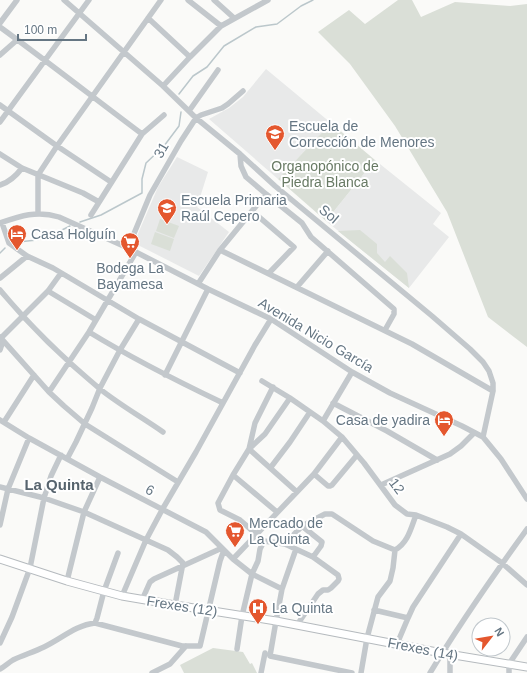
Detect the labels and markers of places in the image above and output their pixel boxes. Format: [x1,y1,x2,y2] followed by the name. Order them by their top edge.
[289,118,435,150] place label: Escuela de Corrección de Menores
[264,123,286,151] school or university icon: Escuela de Corrección de Menores
[181,192,287,224] place label: Escuela Primaria Raúl Cepero
[156,197,178,225] school or university icon: Escuela Primaria Raúl Cepero
[6,223,28,251] hotel icon: Casa Holguín
[31,226,116,242] place label: Casa Holguín
[119,231,141,259] supermarket icon: Bodega La Bayamesa
[96,260,164,292] place label: Bodega La Bayamesa
[433,409,455,437] hotel icon: Casa de yadira
[336,412,430,428] place label: Casa de yadira
[249,515,323,547] place label: Mercado de La Quinta
[224,520,246,548] supermarket icon: Mercado de La Quinta
[247,597,269,625] hospital icon: La Quinta
[272,600,333,616] place label: La Quinta

